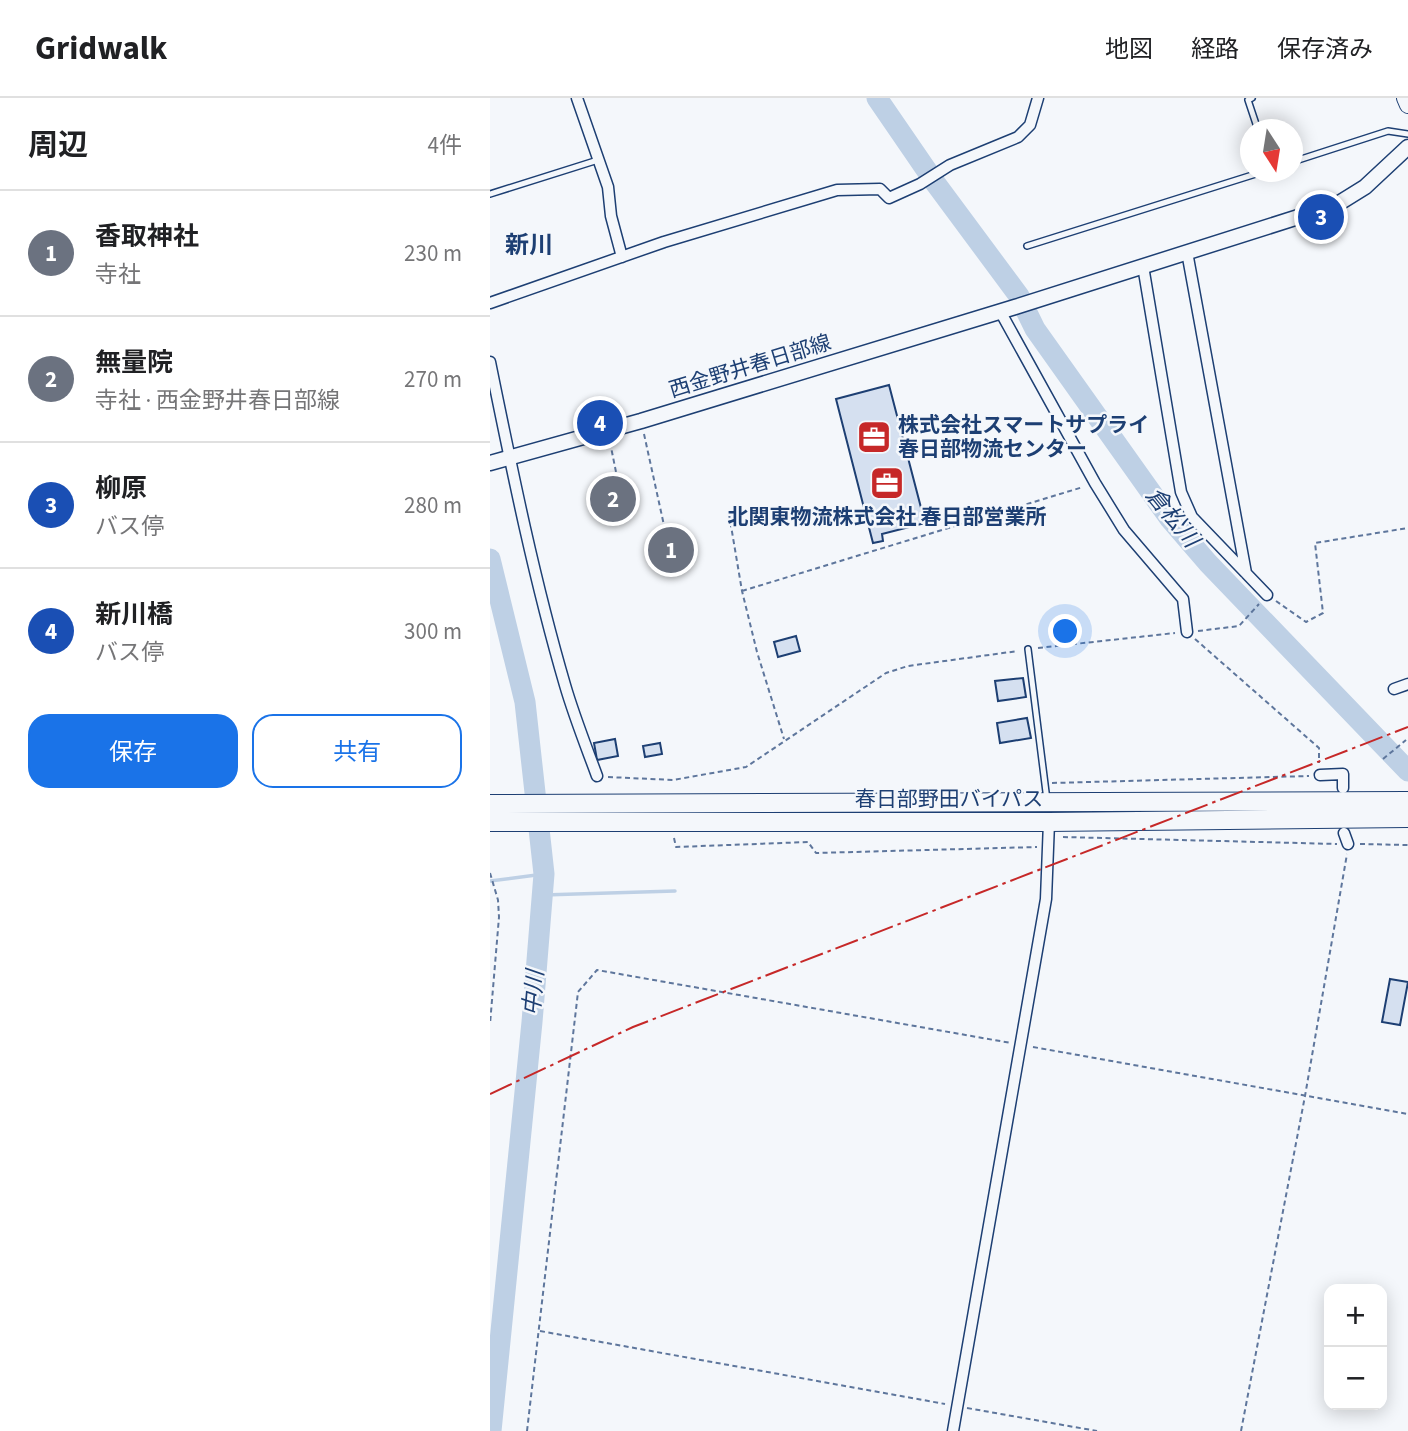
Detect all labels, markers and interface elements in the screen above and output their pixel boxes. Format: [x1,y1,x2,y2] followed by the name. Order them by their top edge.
[35,25,167,72] text: Gridwalk
[1105,32,1153,67] text: 地図
[1191,32,1239,67] text: 経路
[1277,32,1373,67] text: 保存済み
[1240,119,1303,182] north arrow
[28,124,88,167] text: 周辺
[428,129,462,162] text: 4件
[1298,191,1344,243] pin: 3
[95,218,199,255] text: 香取神社
[505,228,553,263] district label: 新川
[45,237,57,270] text: 1
[404,237,462,270] text: 230 m
[95,258,141,291] text: 寺社
[665,327,835,405] street label: 西金野井春日部線
[95,344,173,381] text: 無量院
[45,363,57,396] text: 2
[404,363,462,396] text: 270 m
[95,384,340,417] text: 寺社 · 西金野井春日部線
[577,397,623,449] pin: 4
[898,410,1149,464] place label: 株式会社スマートサプライ 春日部物流センター
[855,418,893,456] office icon: 株式会社スマートサプライ 春日部物流センター
[868,464,906,502] office icon: 北関東物流株式会社 春日部営業所
[95,470,147,507] text: 柳原
[590,473,636,525] pin: 2
[1138,480,1209,557] water label: 倉松川
[45,489,57,522] text: 3
[404,489,462,522] text: 280 m
[727,502,1047,532] place label: 北関東物流株式会社 春日部営業所
[95,510,164,543] text: バス停
[648,524,694,576] pin: 1
[95,596,173,633] text: 新川橋
[1048,614,1082,648] your location
[45,615,57,648] text: 4
[404,615,462,648] text: 300 m
[95,636,164,669] text: バス停
[28,714,238,788] button: 保存
[252,714,462,788] button: 共有
[855,784,1043,814] street label: 春日部野田バイパス
[515,966,552,1017] water label: 中川
[1324,1284,1387,1410] map controls
[1324,1284,1387,1347] button: +
[1324,1347,1387,1410] button: −

